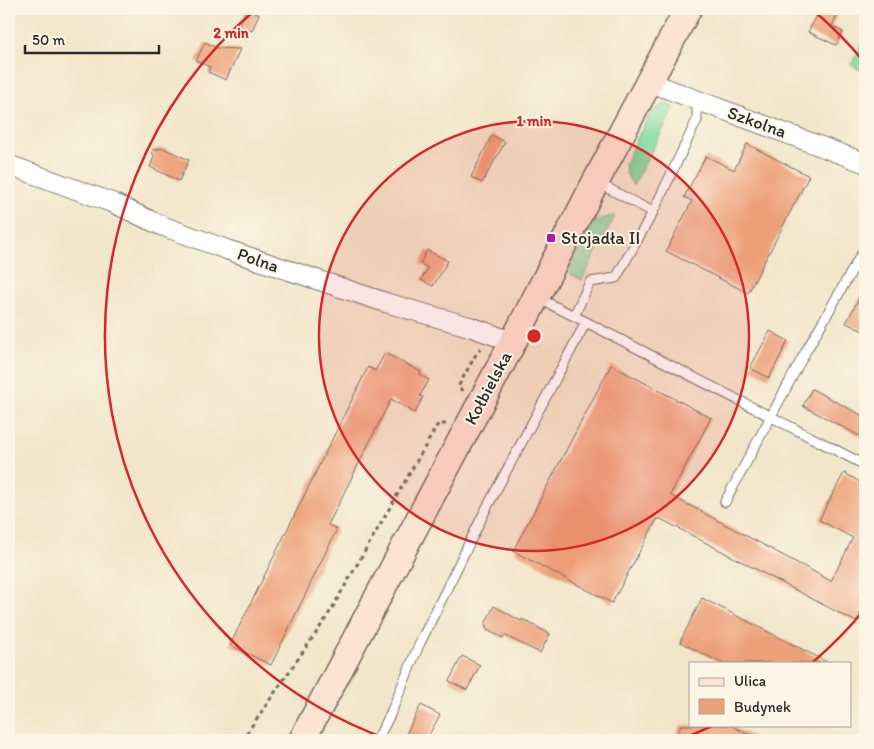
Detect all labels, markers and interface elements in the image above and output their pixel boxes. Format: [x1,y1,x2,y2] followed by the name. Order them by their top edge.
[25,22,159,54] scale bar
[213,24,250,42] text: 2 min
[32,31,65,49] text: 50 m
[725,101,790,143] street label: Szkolna
[517,112,552,130] text: 1 min
[561,227,640,249] place label: Stojadła II
[545,232,557,244] marker: Stojadła II
[234,243,282,277] street label: Polna
[525,327,543,345] centre of rings
[459,347,517,429] street label: Kołbielska
[689,662,852,726] legend
[734,672,767,690] text: Ulica
[734,698,791,716] text: Budynek

